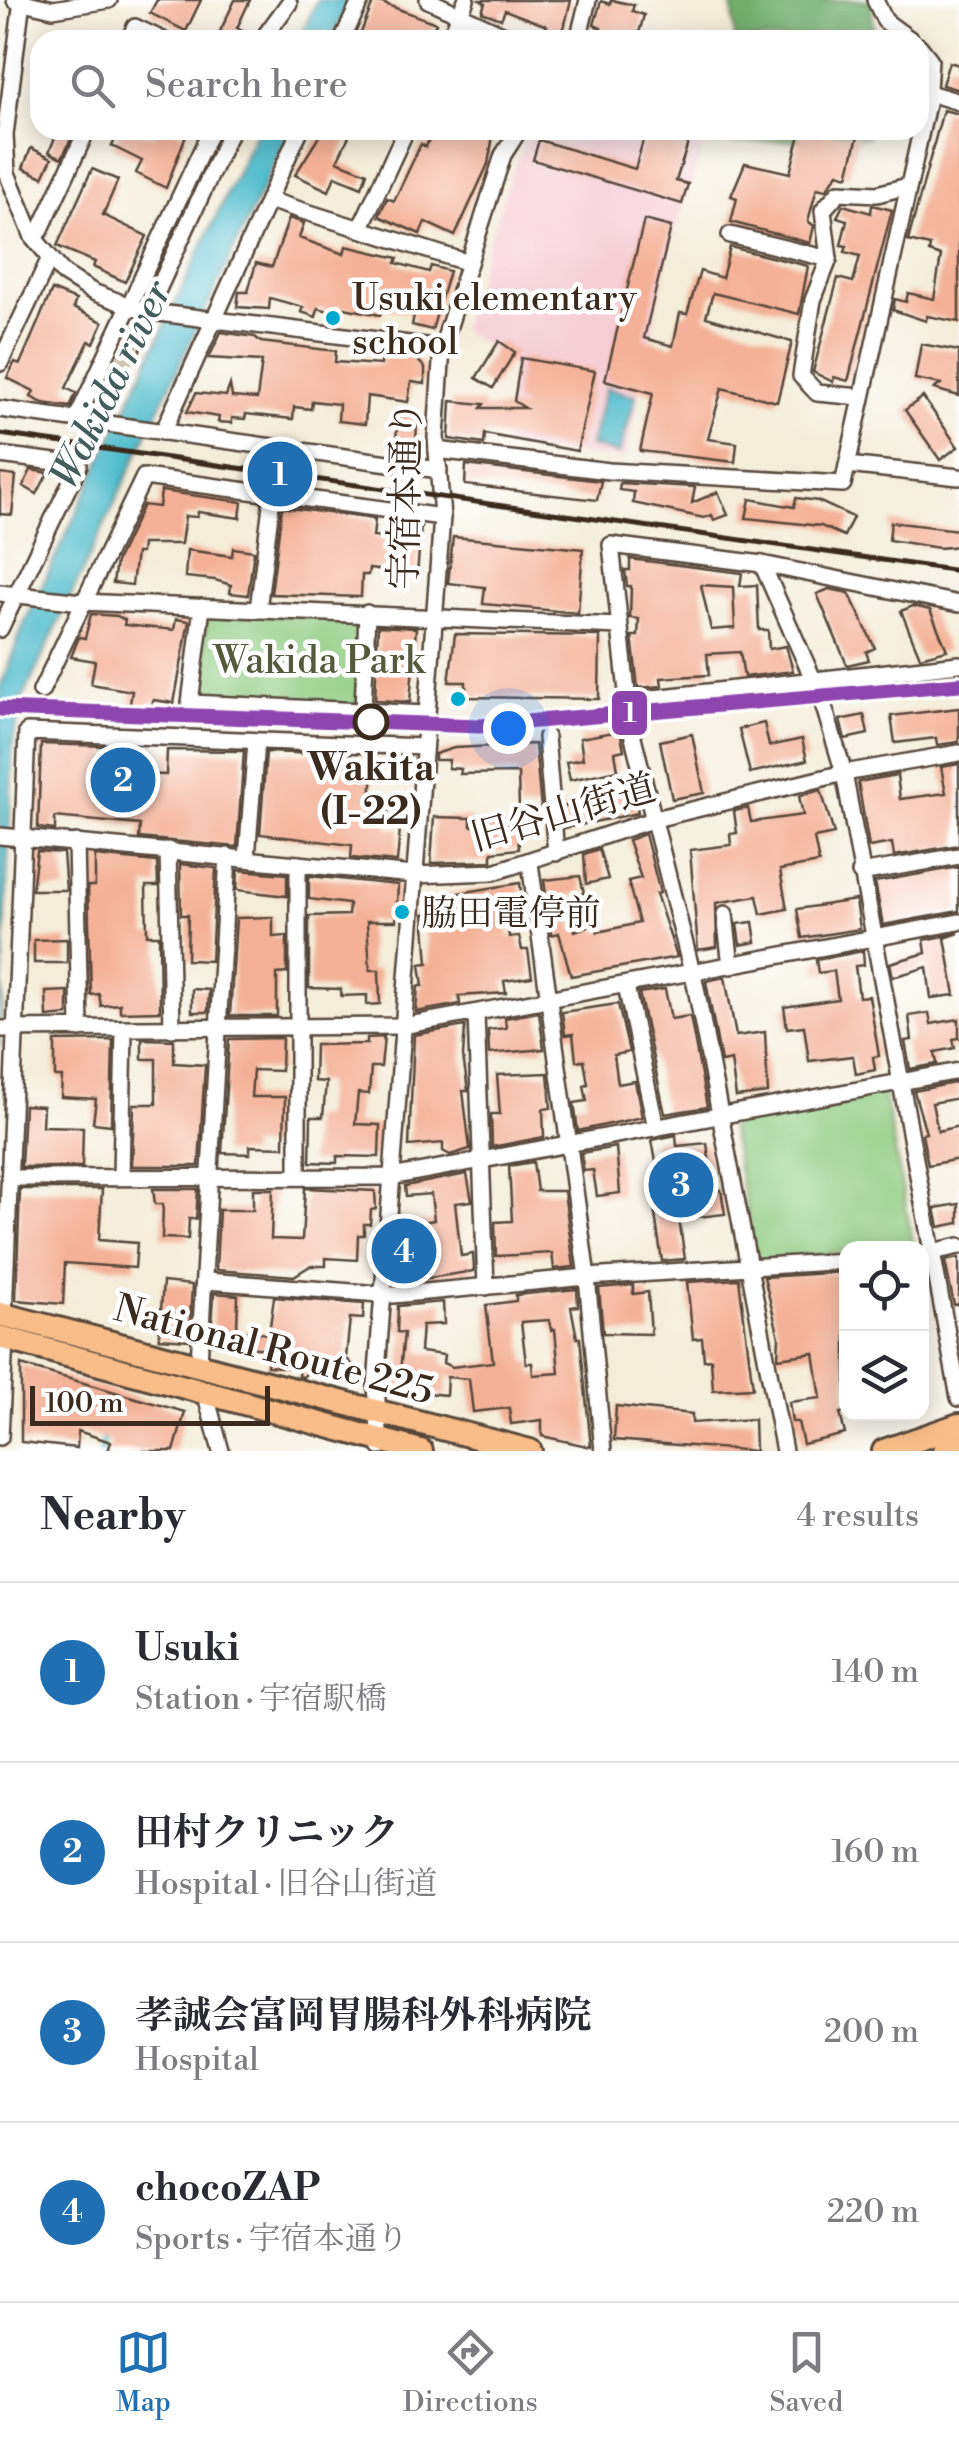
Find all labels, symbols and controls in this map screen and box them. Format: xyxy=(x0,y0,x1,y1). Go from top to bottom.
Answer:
search box xyxy=(30,30,929,140)
icon: search xyxy=(65,58,120,113)
text: Search here xyxy=(145,62,348,109)
water label: Wakida river xyxy=(40,272,184,497)
place label: Usuki elementary school xyxy=(352,277,637,366)
marker: Usuki elementary school xyxy=(323,308,343,328)
street label: 宇宿本通り xyxy=(381,400,432,590)
pin: 1 xyxy=(248,436,312,512)
park label: Wakida Park xyxy=(212,638,427,685)
unlabelled marker xyxy=(448,689,468,709)
line badge: 1 xyxy=(610,689,649,737)
text: 1 xyxy=(623,696,637,731)
your location xyxy=(483,703,534,754)
marker: Wakita (I-22) xyxy=(354,705,388,739)
pin: 2 xyxy=(90,742,156,818)
place label: Wakita (I-22) xyxy=(307,745,435,836)
street label: 旧谷山街道 xyxy=(466,765,661,862)
place label: 脇田電停前 xyxy=(421,892,601,937)
marker: 脇田電停前 xyxy=(392,902,412,922)
pin: 3 xyxy=(648,1148,714,1222)
pin: 4 xyxy=(372,1214,436,1288)
map controls xyxy=(839,1241,929,1421)
button: locate xyxy=(839,1241,929,1331)
street label: National Route 225 xyxy=(109,1285,438,1416)
button: layers xyxy=(839,1331,929,1421)
scale bar xyxy=(30,1381,270,1426)
text: 100 m xyxy=(45,1386,124,1421)
text: Nearby xyxy=(40,1490,185,1543)
text: 4 results xyxy=(797,1496,919,1536)
text: Usuki xyxy=(135,1625,239,1672)
text: 1 xyxy=(65,1652,80,1692)
text: 140 m xyxy=(832,1652,919,1692)
text: Station · 宇宿駅橋 xyxy=(135,1679,387,1719)
text: 田村クリニック xyxy=(135,1810,399,1857)
text: 2 xyxy=(62,1832,83,1872)
text: 160 m xyxy=(831,1832,919,1872)
text: Hospital · 旧谷山街道 xyxy=(135,1864,437,1904)
text: 孝誠会富岡胃腸科外科病院 xyxy=(135,1993,591,2040)
text: 3 xyxy=(63,2012,82,2052)
text: 200 m xyxy=(824,2012,919,2052)
text: Hospital xyxy=(135,2040,259,2080)
text: chocoZAP xyxy=(135,2165,320,2212)
text: 4 xyxy=(62,2192,83,2232)
text: 220 m xyxy=(827,2192,919,2232)
text: Sports · 宇宿本通り xyxy=(135,2219,408,2259)
tab: Map xyxy=(116,2325,171,2420)
tab: Directions xyxy=(403,2325,538,2420)
tab: Saved xyxy=(770,2325,843,2420)

